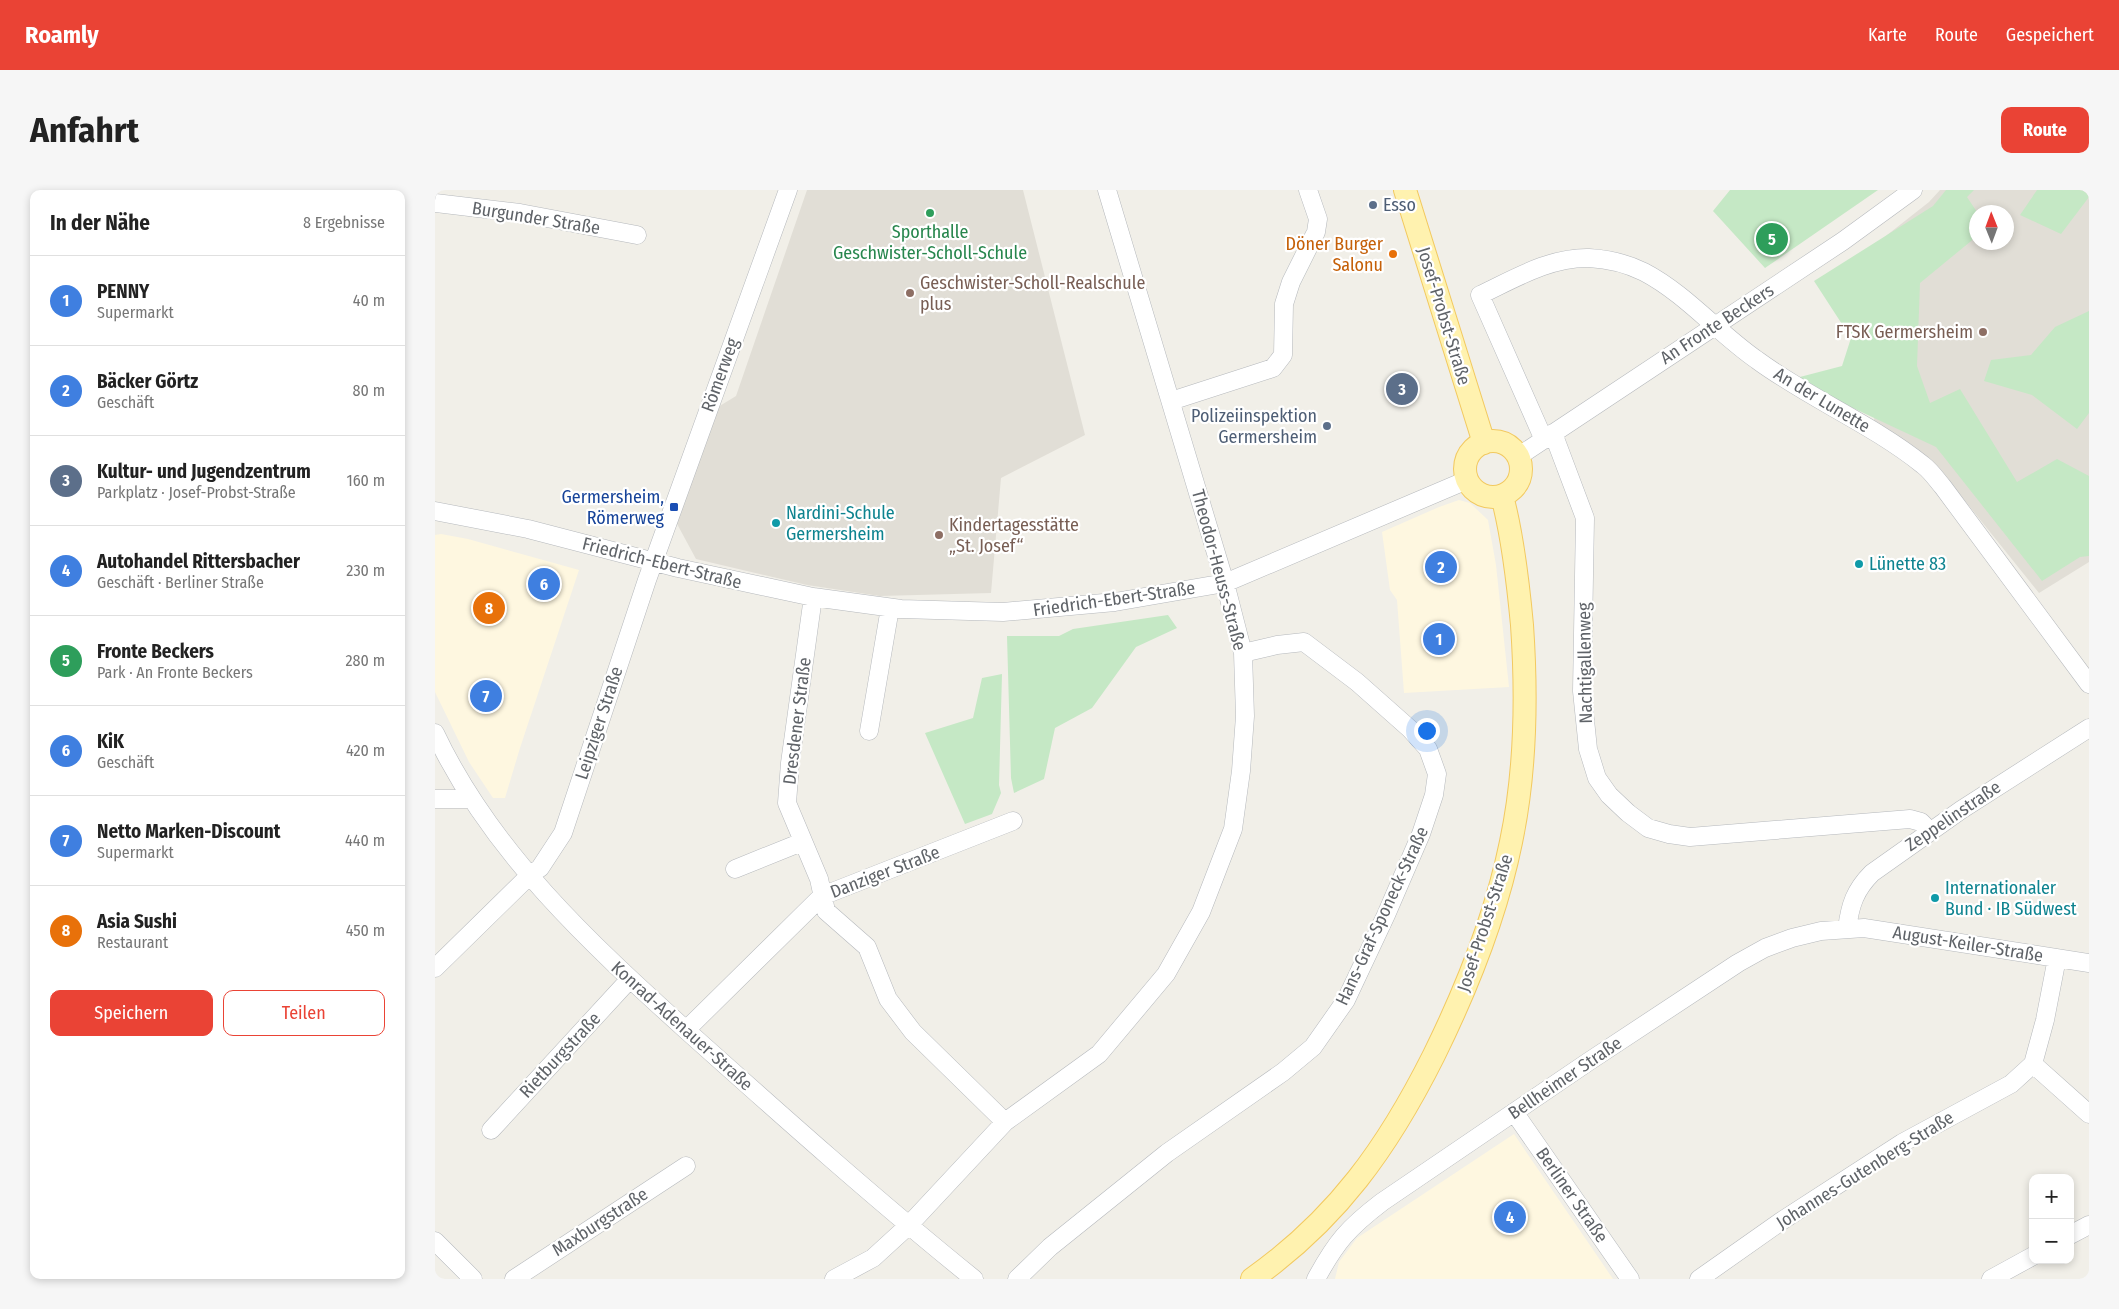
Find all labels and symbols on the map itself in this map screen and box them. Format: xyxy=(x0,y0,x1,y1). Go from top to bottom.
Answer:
place label: Esso xyxy=(1383,194,1416,216)
street label: Burgunder Straße xyxy=(470,197,602,239)
marker: Esso xyxy=(1367,199,1379,211)
north arrow xyxy=(1969,205,2014,250)
marker: Sporthalle Geschwister-Scholl-Schule xyxy=(924,207,936,219)
pin: 5 xyxy=(1756,220,1788,258)
place label: Sporthalle Geschwister-Scholl-Schule xyxy=(833,221,1027,264)
place label: Döner Burger Salonu xyxy=(1286,233,1384,276)
street label: Josef-Probst-Straße xyxy=(1413,244,1475,388)
marker: Döner Burger Salonu xyxy=(1387,248,1399,260)
place label: Geschwister-Scholl-Realschule plus xyxy=(920,272,1145,315)
street label: An Fronte Beckers xyxy=(1656,279,1778,369)
marker: Geschwister-Scholl-Realschule plus xyxy=(904,287,916,299)
place label: FTSK Germersheim xyxy=(1836,321,1973,343)
marker: FTSK Germersheim xyxy=(1977,326,1989,338)
street label: Römerweg xyxy=(696,334,744,415)
street label: An der Lunette xyxy=(1770,363,1874,437)
pin: 3 xyxy=(1386,370,1418,408)
place label: Polizeiinspektion Germersheim xyxy=(1191,405,1317,448)
marker: Polizeiinspektion Germersheim xyxy=(1321,420,1333,432)
place label: Germersheim, Römerweg xyxy=(562,486,665,529)
street label: Theodor-Heuss-Straße xyxy=(1187,487,1251,653)
marker: Germersheim, Römerweg xyxy=(668,501,680,513)
place label: Nardini-Schule Germersheim xyxy=(786,502,895,545)
place label: Kindertagesstätte „St. Josef“ xyxy=(949,514,1079,557)
marker: Nardini-Schule Germersheim xyxy=(770,517,782,529)
marker: Kindertagesstätte „St. Josef“ xyxy=(933,529,945,541)
street label: Friedrich-Ebert-Straße xyxy=(580,533,744,593)
pin: 2 xyxy=(1425,548,1457,586)
place label: Lünette 83 xyxy=(1869,553,1946,575)
marker: Lünette 83 xyxy=(1853,558,1865,570)
pin: 6 xyxy=(528,565,560,603)
street label: Friedrich-Ebert-Straße xyxy=(1032,577,1197,621)
pin: 8 xyxy=(473,589,505,627)
street label: Nachtigallenweg xyxy=(1573,602,1597,724)
pin: 1 xyxy=(1423,620,1455,658)
street label: Dresdener Straße xyxy=(778,656,816,786)
street label: Leipziger Straße xyxy=(570,664,628,782)
pin: 7 xyxy=(470,677,502,715)
your location xyxy=(1414,718,1440,744)
street label: Zeppelinstraße xyxy=(1901,776,2005,856)
street label: Hans-Graf-Sponeck-Straße xyxy=(1331,823,1433,1009)
street label: Danziger Straße xyxy=(827,841,943,903)
street label: Josef-Probst-Straße xyxy=(1452,851,1518,995)
place label: Internationaler Bund · IB Südwest xyxy=(1945,877,2077,920)
marker: Internationaler Bund · IB Südwest xyxy=(1929,892,1941,904)
street label: August-Keiler-Straße xyxy=(1891,921,2045,967)
street label: Konrad-Adenauer-Straße xyxy=(607,957,757,1095)
street label: Rietburgstraße xyxy=(515,1008,605,1102)
street label: Bellheimer Straße xyxy=(1504,1032,1626,1124)
street label: Johannes-Gutenberg-Straße xyxy=(1772,1106,1958,1234)
street label: Berliner Straße xyxy=(1531,1143,1613,1247)
street label: Maxburgstraße xyxy=(548,1183,652,1261)
pin: 4 xyxy=(1494,1198,1526,1236)

